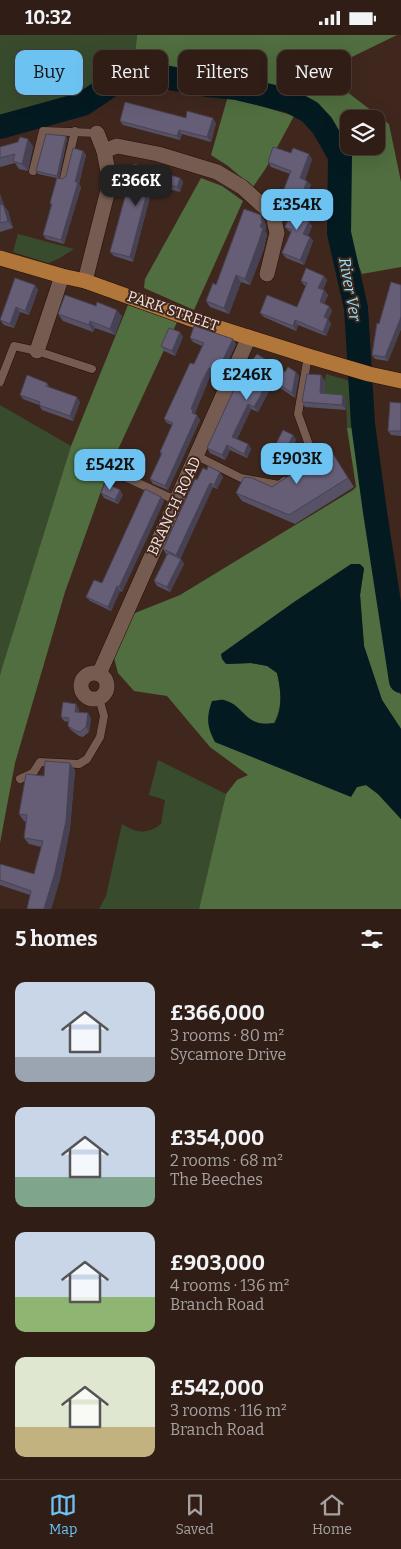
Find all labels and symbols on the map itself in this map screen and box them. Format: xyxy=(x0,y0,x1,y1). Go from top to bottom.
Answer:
pin: £366K xyxy=(101,165,171,207)
pin: £354K xyxy=(262,189,332,231)
water label: River Ver xyxy=(335,256,365,324)
street label: PARK STREET xyxy=(125,287,221,335)
pin: £246K xyxy=(212,359,282,401)
pin: £903K xyxy=(262,443,332,485)
pin: £542K xyxy=(75,449,145,491)
street label: BRANCH ROAD xyxy=(143,454,205,558)

